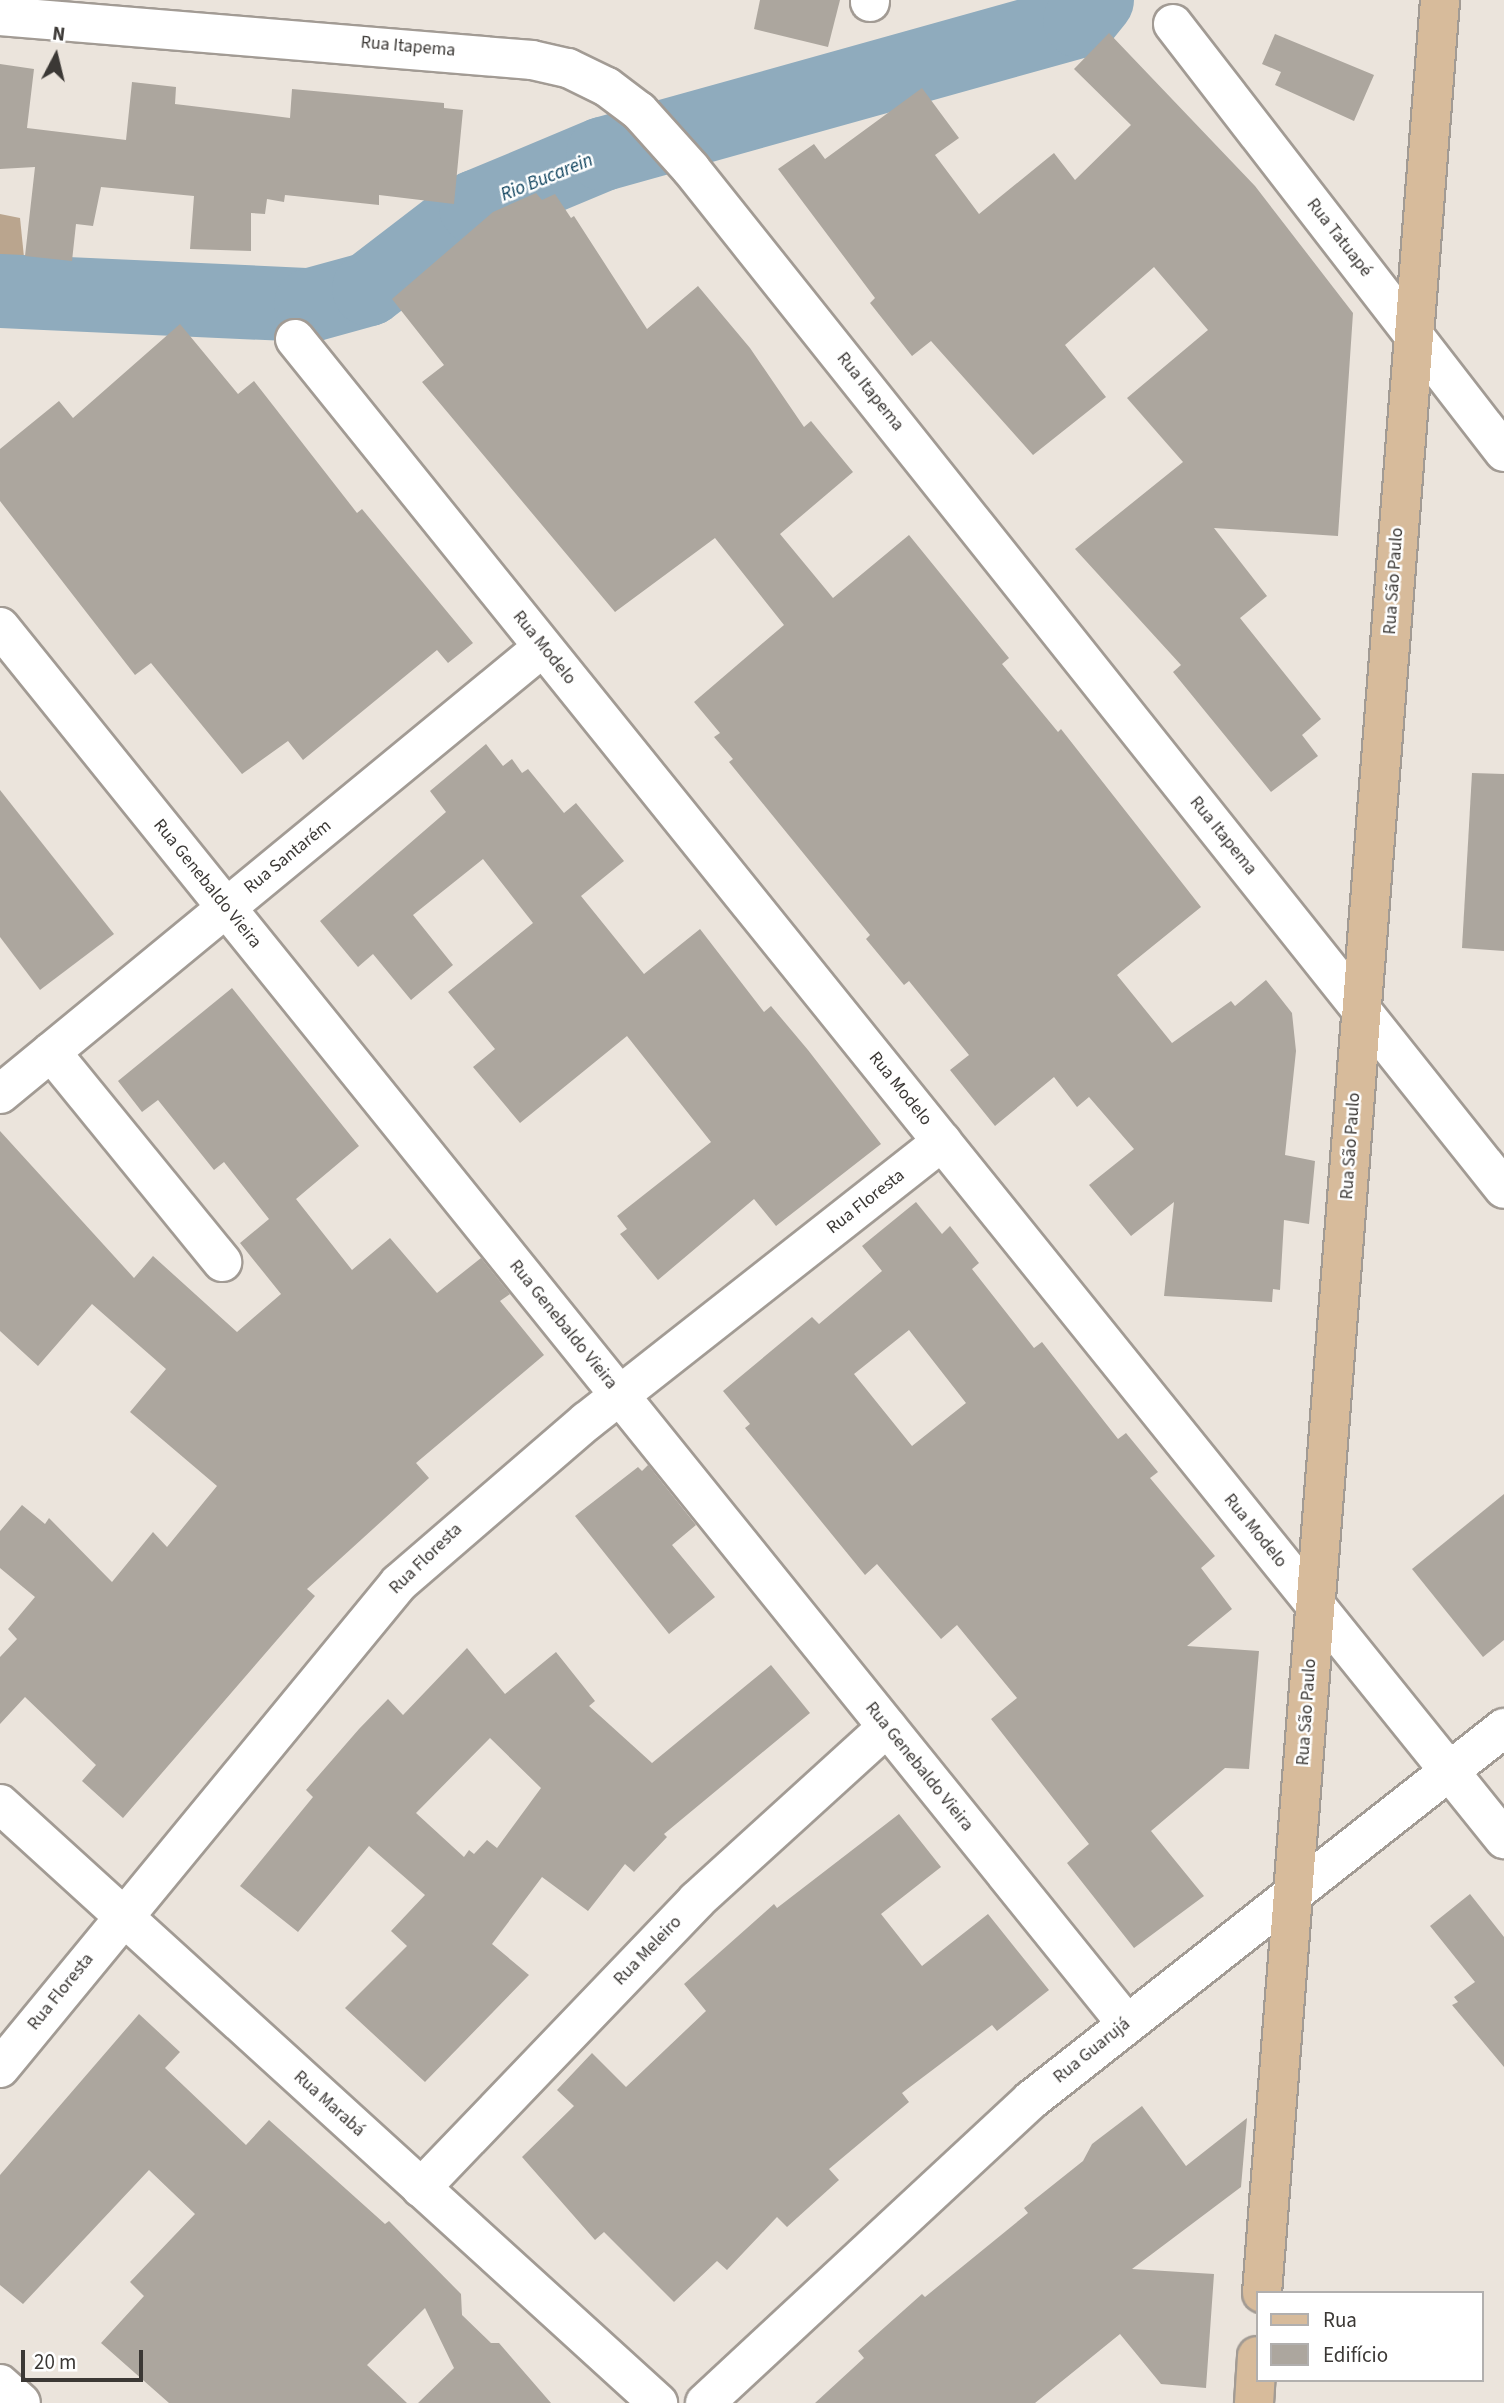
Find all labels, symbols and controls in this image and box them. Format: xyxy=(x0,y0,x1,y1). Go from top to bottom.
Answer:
text: N xyxy=(51,20,67,49)
north arrow xyxy=(21,21,91,91)
street label: Rua Itapema xyxy=(360,32,456,62)
water label: Rio Bucarein xyxy=(498,149,596,207)
street label: Rua Tatuapé xyxy=(1302,194,1376,282)
street label: Rua Itapema xyxy=(832,348,908,436)
street label: Rua São Paulo xyxy=(1379,527,1409,635)
street label: Rua Modelo xyxy=(508,607,580,689)
street label: Rua Itapema xyxy=(1185,792,1261,880)
street label: Rua Genebaldo Vieira xyxy=(148,815,266,953)
street label: Rua Santarém xyxy=(240,815,336,899)
street label: Rua Modelo xyxy=(864,1048,936,1130)
street label: Rua São Paulo xyxy=(1336,1092,1366,1200)
street label: Rua Floresta xyxy=(823,1165,909,1239)
street label: Rua Genebaldo Vieira xyxy=(504,1256,622,1394)
street label: Rua Modelo xyxy=(1219,1490,1291,1572)
street label: Rua Floresta xyxy=(385,1519,467,1599)
street label: Rua São Paulo xyxy=(1292,1658,1322,1766)
street label: Rua Genebaldo Vieira xyxy=(860,1698,978,1836)
street label: Rua Meleiro xyxy=(609,1912,687,1990)
street label: Rua Floresta xyxy=(23,1949,99,2035)
street label: Rua Guarujá xyxy=(1049,2014,1135,2088)
street label: Rua Marabá xyxy=(289,2066,369,2142)
legend xyxy=(1256,2291,1483,2382)
text: Rua xyxy=(1323,2305,1357,2335)
scale bar xyxy=(24,2336,147,2380)
text: Edifício xyxy=(1323,2340,1388,2370)
text: 20 m xyxy=(34,2347,76,2377)

